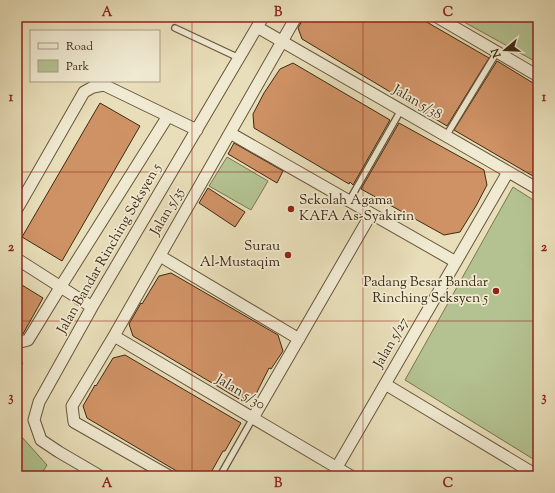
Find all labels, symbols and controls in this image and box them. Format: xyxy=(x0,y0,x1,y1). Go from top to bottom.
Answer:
text: A xyxy=(102,4,113,22)
text: B xyxy=(274,4,283,22)
text: C xyxy=(443,4,453,22)
legend xyxy=(30,30,160,82)
north arrow xyxy=(485,30,525,70)
text: Road xyxy=(66,38,93,56)
text: N xyxy=(487,46,506,61)
text: Park xyxy=(66,58,89,76)
street label: Jalan 5/38 xyxy=(388,80,446,125)
text: 1 xyxy=(9,89,14,107)
text: 1 xyxy=(542,89,547,107)
street label: Jalan Bandar Rinching Seksyen 5 xyxy=(52,160,167,339)
street label: Jalan 5/35 xyxy=(146,184,190,240)
place label: Sekolah Agama KAFA As-Syakirin xyxy=(299,191,414,227)
marker: Sekolah Agama KAFA As-Syakirin xyxy=(286,204,296,214)
place label: Surau Al-Mustaqim xyxy=(200,237,280,273)
text: 2 xyxy=(8,239,15,257)
text: 2 xyxy=(541,239,548,257)
marker: Surau Al-Mustaqim xyxy=(283,250,293,260)
place label: Padang Besar Bandar Rinching Seksyen 5 xyxy=(364,273,489,309)
marker: Padang Besar Bandar Rinching Seksyen 5 xyxy=(491,286,501,296)
street label: Jalan 5/27 xyxy=(369,314,414,373)
street label: Jalan 5/30 xyxy=(211,370,269,416)
text: 3 xyxy=(8,389,14,407)
text: 3 xyxy=(541,389,547,407)
text: A xyxy=(102,475,113,493)
text: B xyxy=(274,475,283,493)
text: C xyxy=(443,475,453,493)

